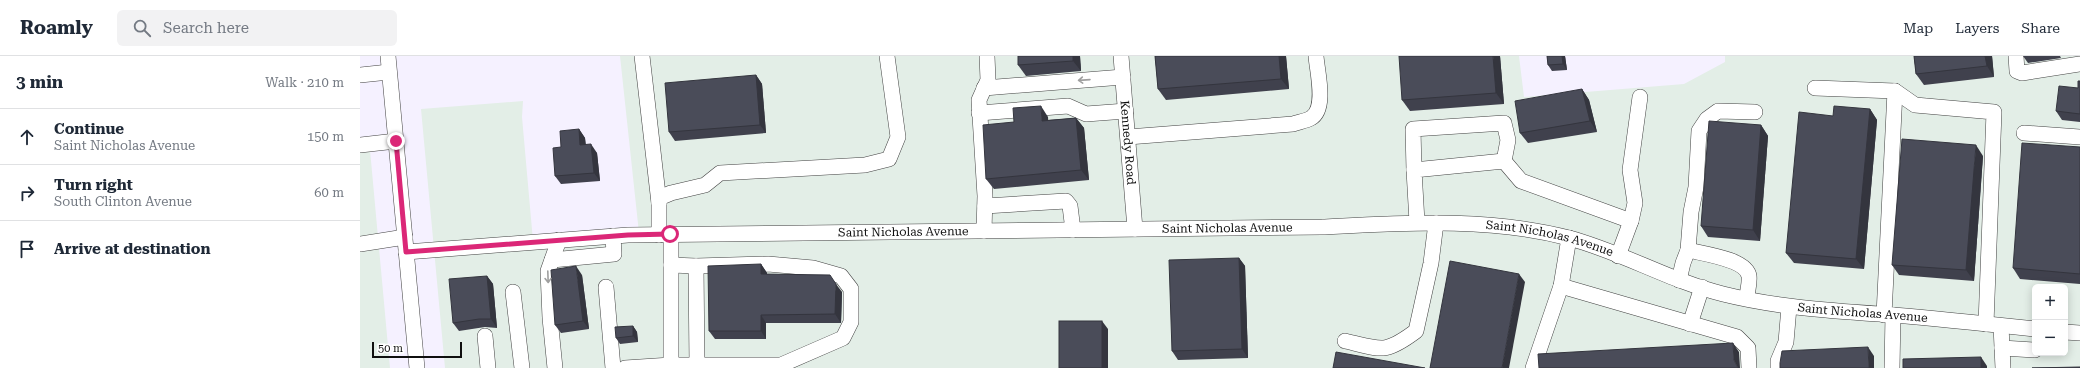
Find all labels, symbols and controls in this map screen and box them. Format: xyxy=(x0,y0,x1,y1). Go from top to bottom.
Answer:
search box xyxy=(117,10,397,46)
text: Roamly xyxy=(20,16,93,39)
icon: search xyxy=(131,17,153,39)
text: Search here xyxy=(163,19,249,37)
text: Map xyxy=(1903,20,1933,36)
text: Layers xyxy=(1955,20,1999,36)
text: Share xyxy=(2021,20,2060,36)
text: 3 min xyxy=(16,72,63,92)
text: Walk · 210 m xyxy=(265,75,344,90)
one-way arrow xyxy=(1078,76,1091,83)
street label: Kennedy Road xyxy=(1118,100,1138,186)
text: Continue xyxy=(54,120,124,138)
icon: ahead xyxy=(16,126,38,148)
text: 150 m xyxy=(307,129,344,144)
route end xyxy=(387,132,405,150)
text: Saint Nicholas Avenue xyxy=(54,138,195,153)
text: Turn right xyxy=(54,176,133,194)
icon: right xyxy=(16,182,38,204)
text: 60 m xyxy=(314,185,344,200)
text: South Clinton Avenue xyxy=(54,194,192,209)
street label: Saint Nicholas Avenue xyxy=(1485,218,1616,259)
street label: Saint Nicholas Avenue xyxy=(1162,220,1293,236)
street label: Saint Nicholas Avenue xyxy=(838,224,969,240)
route start xyxy=(661,225,679,243)
icon: arrive xyxy=(16,238,38,260)
text: Arrive at destination xyxy=(54,240,210,258)
one-way arrow xyxy=(544,270,552,283)
map controls xyxy=(2032,284,2068,356)
button: + xyxy=(2032,284,2068,320)
street label: Saint Nicholas Avenue xyxy=(1797,300,1929,325)
button: − xyxy=(2032,320,2068,356)
scale bar xyxy=(372,340,462,359)
text: 50 m xyxy=(378,342,403,355)

